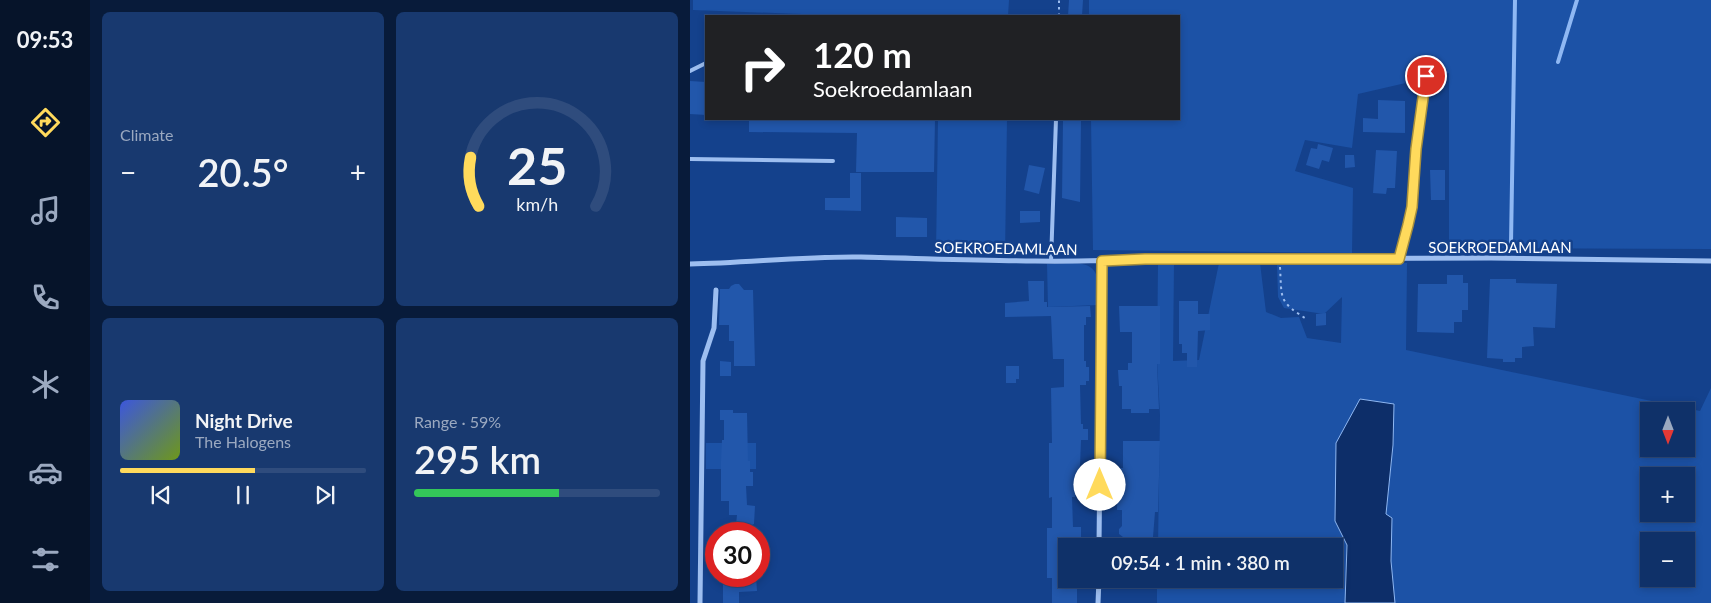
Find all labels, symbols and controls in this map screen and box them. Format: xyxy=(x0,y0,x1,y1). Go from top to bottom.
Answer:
text: 09:53 xyxy=(17,26,73,53)
text: 120 m xyxy=(813,33,912,75)
icon: right xyxy=(730,35,795,100)
pin xyxy=(1405,55,1447,97)
icon: arrive xyxy=(1412,62,1440,90)
text: Soekroedamlaan xyxy=(813,75,972,102)
icon: directions xyxy=(28,105,63,140)
text: Climate xyxy=(120,125,173,144)
text: 25 xyxy=(507,134,567,196)
text: 20.5° xyxy=(198,149,288,195)
text: − xyxy=(120,155,136,189)
text: + xyxy=(350,155,366,189)
icon: music xyxy=(28,193,63,228)
text: km/h xyxy=(516,193,558,215)
street label: SOEKROEDAMLAAN xyxy=(934,238,1078,258)
street label: SOEKROEDAMLAAN xyxy=(1428,238,1572,256)
icon: phone xyxy=(28,280,63,315)
icon: climate xyxy=(28,367,63,402)
north arrow xyxy=(1640,402,1695,458)
map controls xyxy=(1640,402,1695,587)
text: Night Drive xyxy=(195,409,293,432)
text: Range · 59% xyxy=(414,412,501,431)
text: The Halogens xyxy=(195,432,291,451)
text: 295 km xyxy=(414,436,541,482)
icon: car xyxy=(28,455,63,490)
position arrow xyxy=(1073,458,1125,510)
button: + xyxy=(1640,467,1695,522)
icon: previous xyxy=(147,481,175,509)
icon: pause xyxy=(229,481,257,509)
icon: next xyxy=(311,481,339,509)
speed limit sign: 30 xyxy=(705,522,770,587)
button: − xyxy=(1640,532,1695,587)
icon: filters xyxy=(28,542,63,577)
text: 09:54 · 1 min · 380 m xyxy=(1111,551,1290,574)

